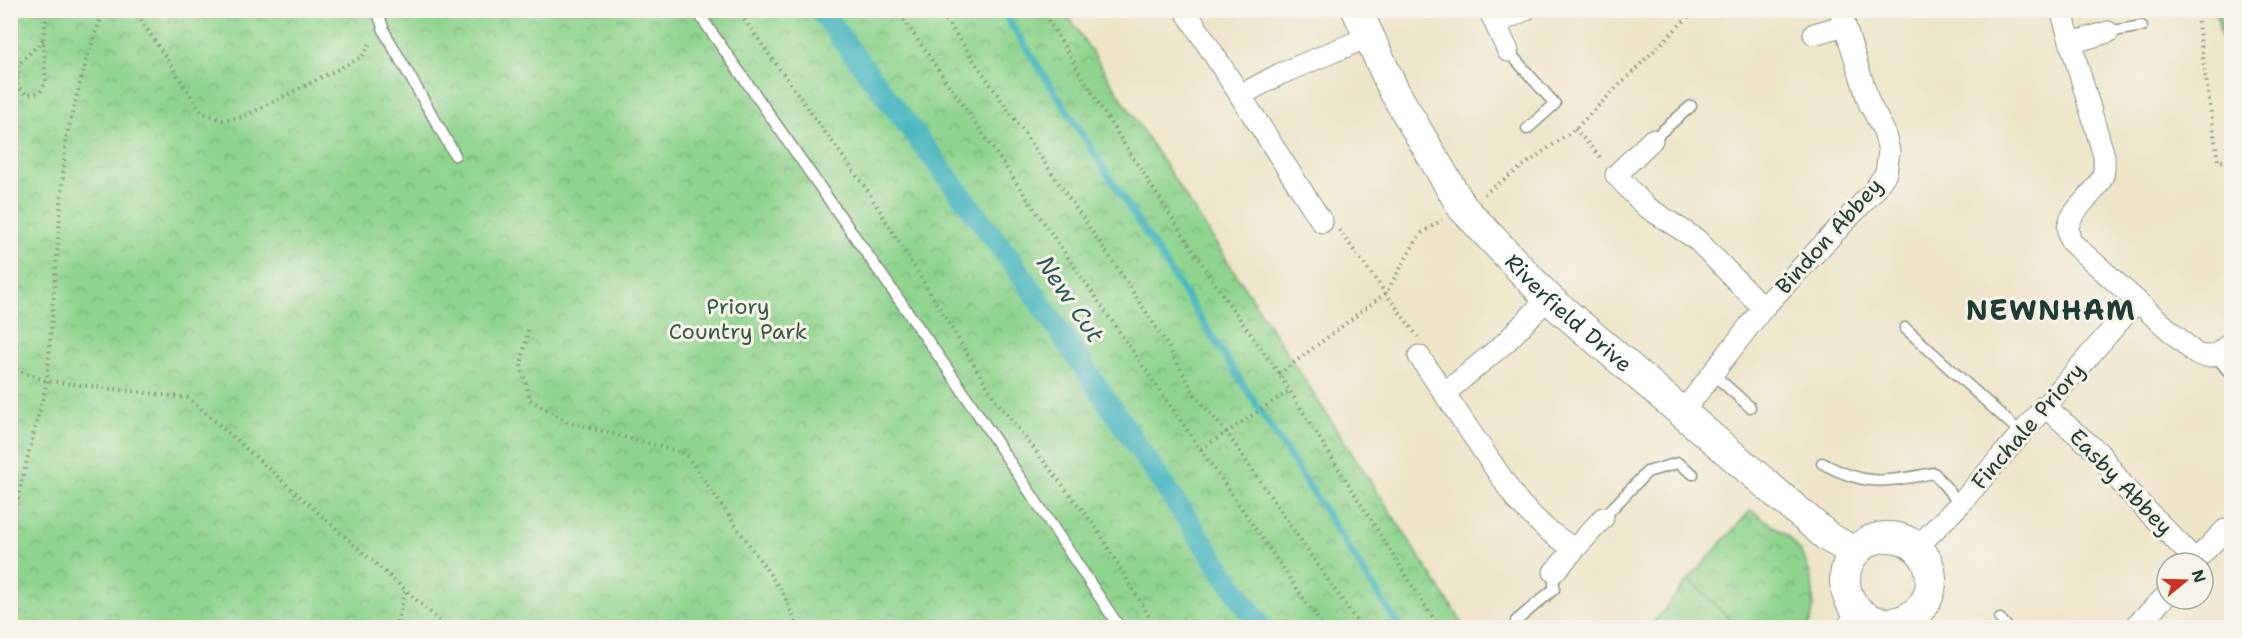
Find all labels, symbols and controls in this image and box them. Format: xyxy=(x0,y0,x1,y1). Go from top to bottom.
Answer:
street label: Bindon Abbey xyxy=(1769,172,1889,300)
street label: Riverfield Drive xyxy=(1499,247,1639,378)
water label: New Cut xyxy=(1029,249,1111,349)
district label: NEWNHAM xyxy=(1966,291,2136,329)
park label: Priory Country Park xyxy=(669,292,807,346)
street label: Finchale Priory xyxy=(1965,356,2091,496)
street label: Easby Abbey xyxy=(2063,423,2179,541)
north arrow xyxy=(2155,551,2215,611)
text: N xyxy=(2187,567,2211,586)

